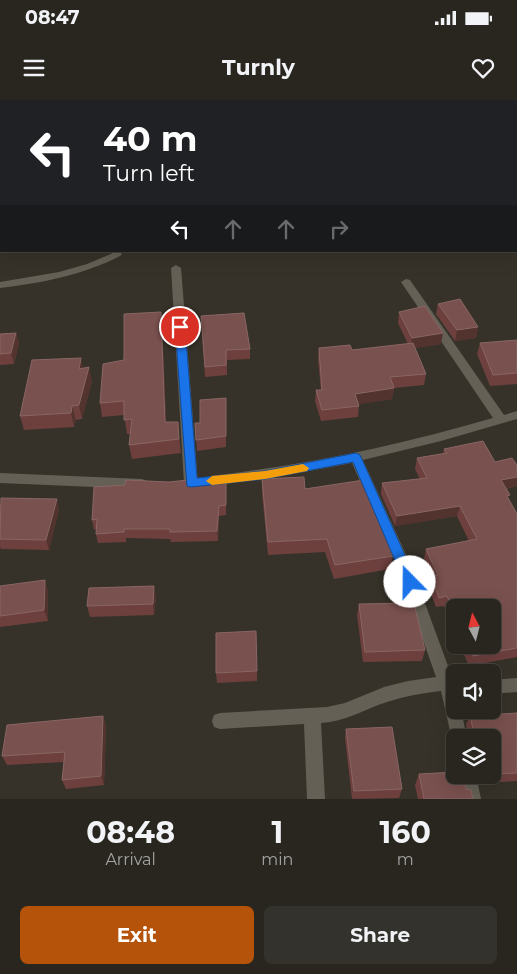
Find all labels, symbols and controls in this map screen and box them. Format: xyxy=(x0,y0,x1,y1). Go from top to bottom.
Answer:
text: 08:47 xyxy=(25,6,80,29)
icon: menu xyxy=(20,54,48,82)
text: Turnly xyxy=(222,54,295,81)
icon: heart xyxy=(469,54,497,82)
text: 40 m xyxy=(103,117,198,160)
icon: left xyxy=(20,120,85,185)
text: Turn left xyxy=(103,160,195,187)
icon: left xyxy=(166,215,194,243)
icon: ahead xyxy=(219,215,247,243)
icon: ahead xyxy=(272,215,300,243)
icon: right xyxy=(325,215,353,243)
pin xyxy=(159,306,201,348)
icon: arrive xyxy=(166,313,194,341)
position arrow xyxy=(383,555,435,607)
north arrow xyxy=(446,599,501,654)
map controls xyxy=(446,599,501,784)
button: sound xyxy=(446,664,501,719)
button: layers xyxy=(446,729,501,784)
text: 08:48 xyxy=(86,814,175,851)
text: 1 xyxy=(271,814,283,851)
text: 160 xyxy=(380,814,431,851)
text: Arrival xyxy=(105,850,156,869)
text: min xyxy=(261,850,293,869)
text: m xyxy=(397,850,414,869)
button: Exit xyxy=(20,906,254,964)
button: Share xyxy=(264,906,497,964)

